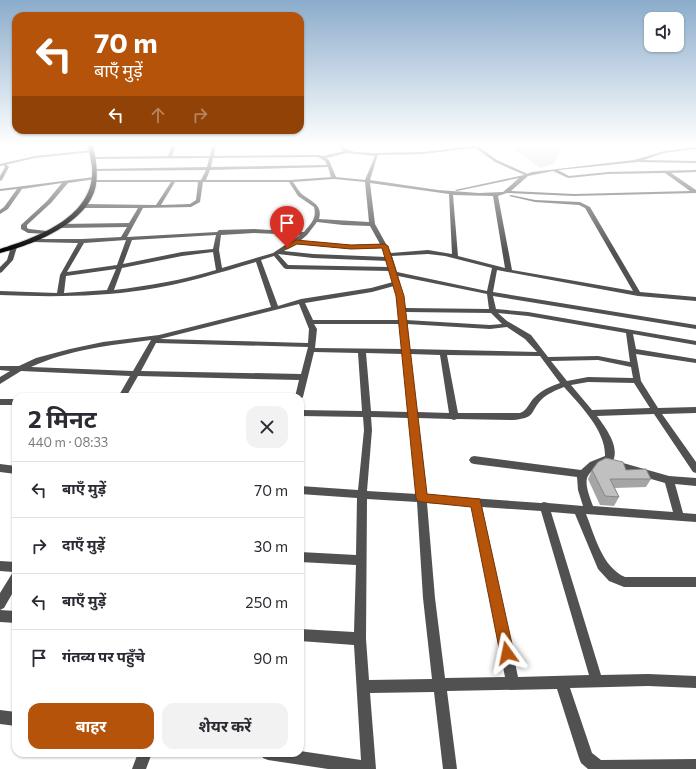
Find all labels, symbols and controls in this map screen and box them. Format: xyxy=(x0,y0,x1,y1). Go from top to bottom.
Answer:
map controls xyxy=(644,12,684,52)
button: sound xyxy=(644,12,684,52)
text: 70 m xyxy=(94,25,158,59)
icon: left xyxy=(28,28,80,80)
text: बाएँ मुड़ें xyxy=(94,59,143,81)
icon: left xyxy=(105,104,127,126)
icon: ahead xyxy=(147,104,169,126)
icon: right xyxy=(189,104,211,126)
pin xyxy=(270,206,304,247)
icon: arrive xyxy=(276,212,298,234)
text: 2 मिनट xyxy=(28,404,97,433)
button: close xyxy=(246,406,288,448)
text: 440 m · 08:33 xyxy=(28,434,108,450)
icon: left xyxy=(28,479,50,501)
text: बाएँ मुड़ें xyxy=(62,479,106,497)
text: 70 m xyxy=(254,481,288,499)
icon: right xyxy=(28,535,50,557)
text: दाएँ मुड़ें xyxy=(62,535,105,553)
text: 30 m xyxy=(254,537,288,555)
icon: left xyxy=(28,591,50,613)
text: बाएँ मुड़ें xyxy=(62,591,106,609)
text: 250 m xyxy=(245,593,288,611)
position arrow xyxy=(486,632,528,674)
icon: arrive xyxy=(28,647,50,669)
text: गंतव्य पर पहुँचे xyxy=(62,647,145,665)
text: 90 m xyxy=(253,649,288,667)
button: बाहर xyxy=(28,703,154,749)
button: शेयर करें xyxy=(162,703,288,749)

